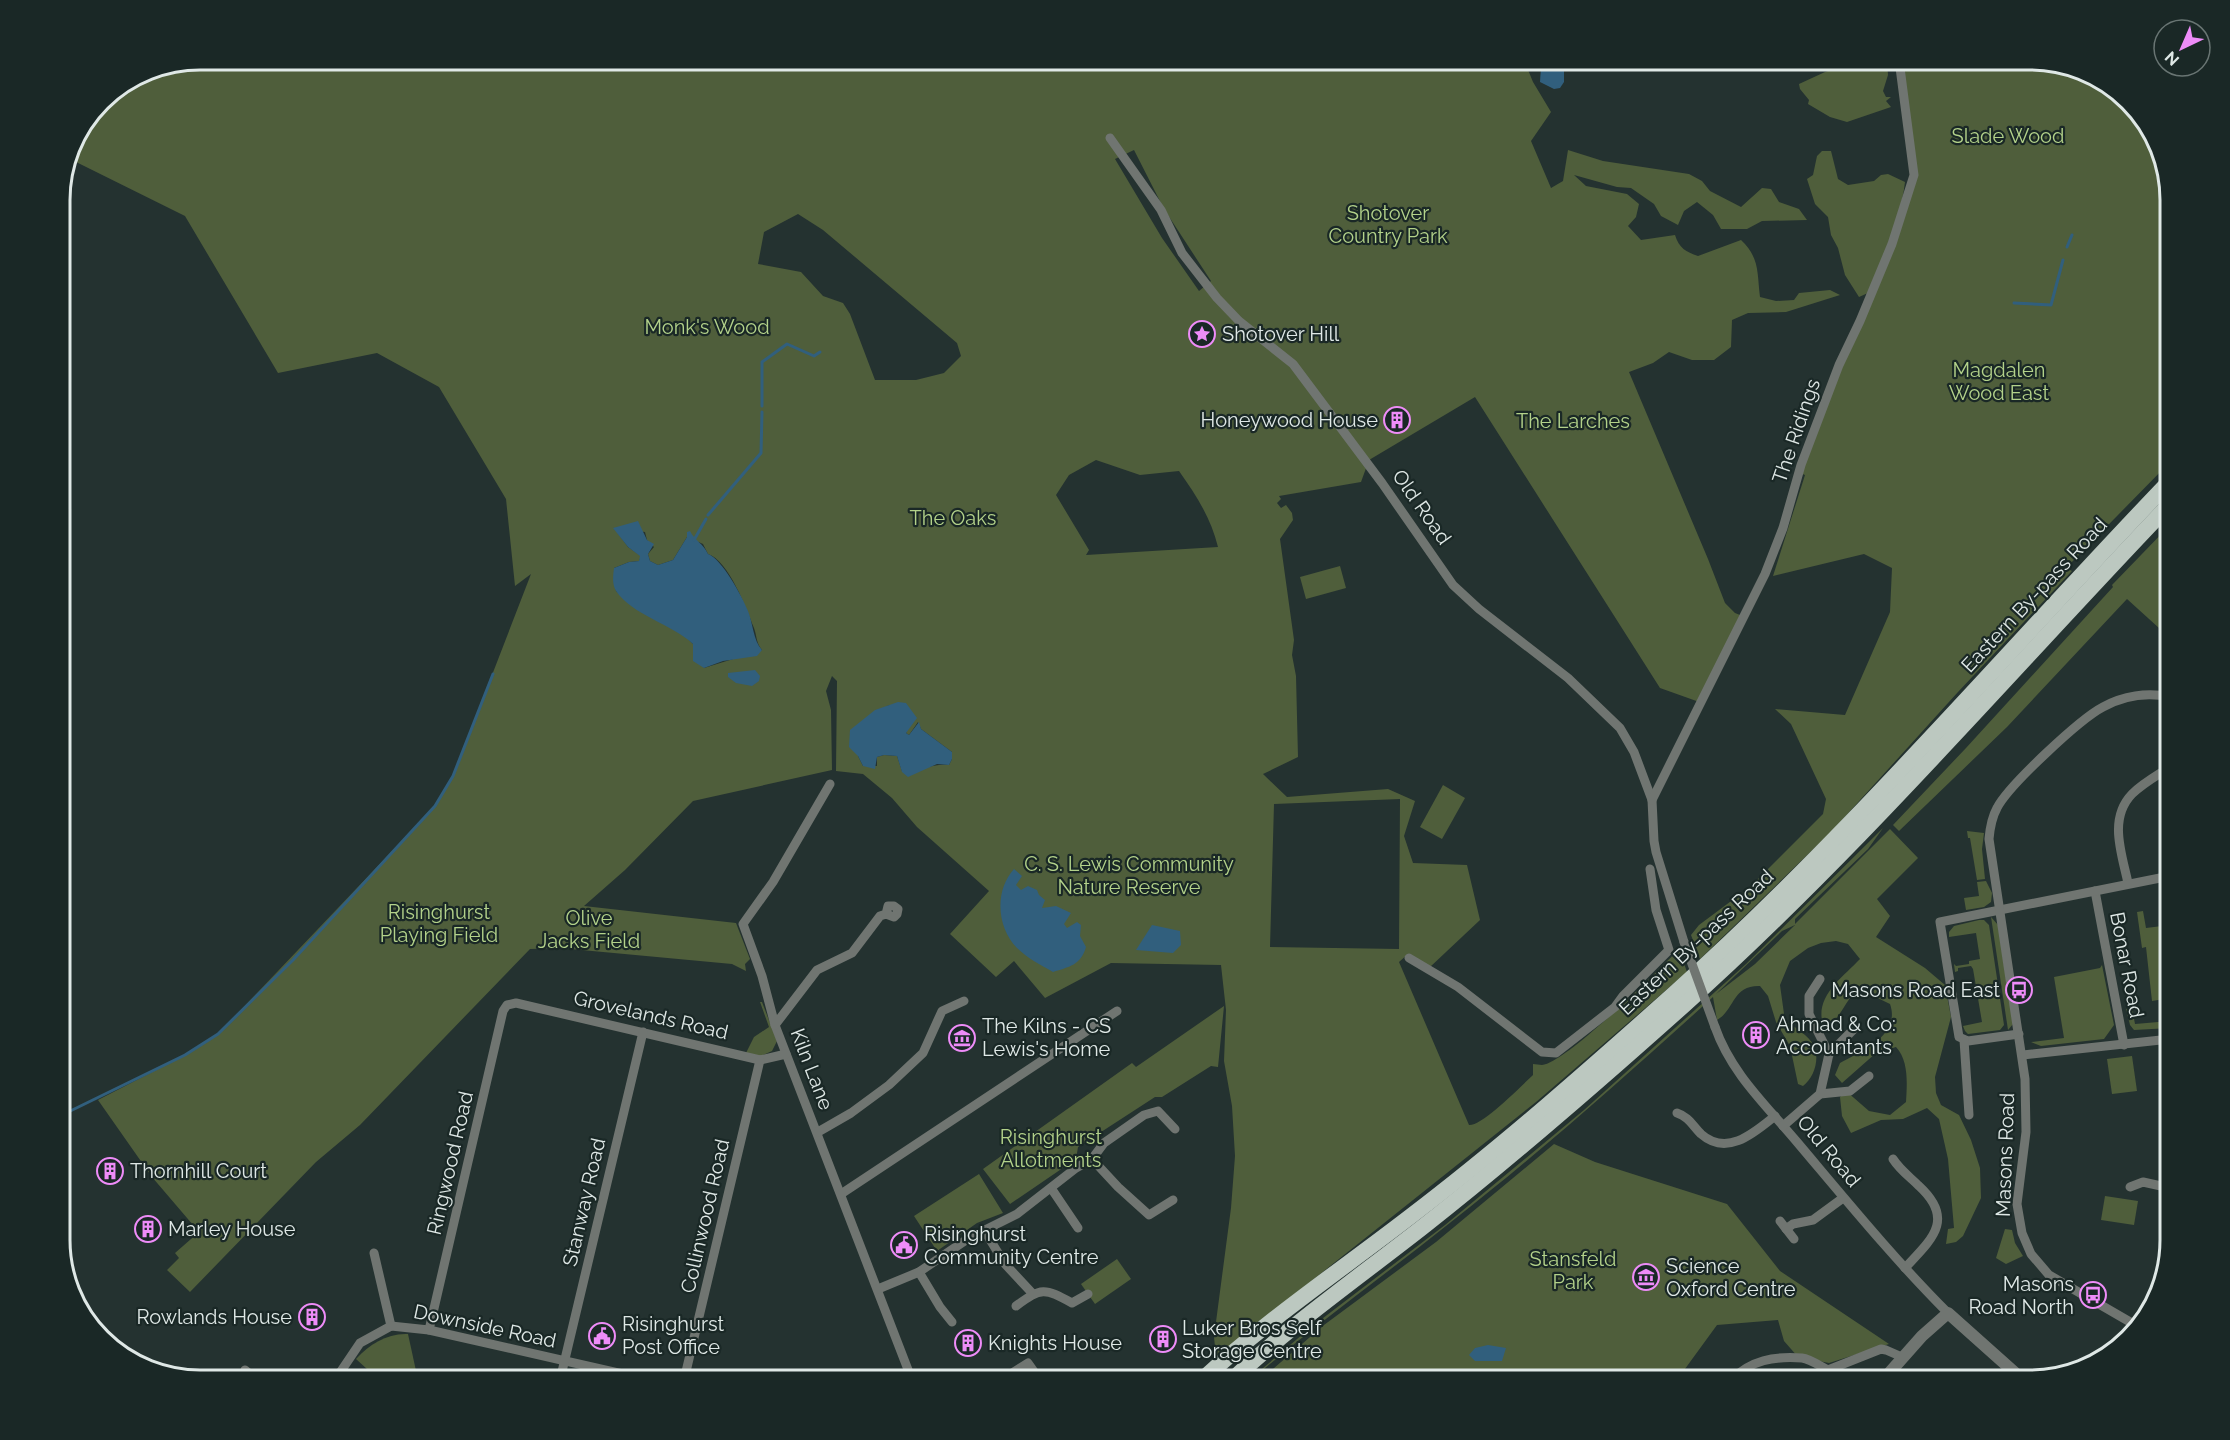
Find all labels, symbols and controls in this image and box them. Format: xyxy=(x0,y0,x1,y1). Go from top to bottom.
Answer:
north arrow xyxy=(2152,18,2212,78)
text: N xyxy=(2161,47,2183,70)
park label: Slade Wood xyxy=(1952,124,2064,148)
park label: Shotover Country Park xyxy=(1328,201,1448,248)
park label: Monk's Wood xyxy=(644,315,770,339)
place icon: Shotover Hill xyxy=(1187,319,1217,349)
place label: Shotover Hill xyxy=(1222,322,1340,346)
park label: Magdalen Wood East xyxy=(1949,358,2049,405)
street label: The Ridings xyxy=(1767,376,1825,486)
building icon: Honeywood House xyxy=(1382,405,1412,435)
place label: Honeywood House xyxy=(1201,408,1378,432)
park label: The Larches xyxy=(1516,409,1630,433)
street label: Old Road xyxy=(1388,465,1456,549)
park label: The Oaks xyxy=(910,506,996,530)
street label: Eastern By-pass Road xyxy=(1956,513,2112,677)
park label: C. S. Lewis Community Nature Reserve xyxy=(1024,852,1234,899)
street label: Eastern By-pass Road xyxy=(1614,864,1778,1020)
park label: Risinghurst Playing Field xyxy=(380,900,498,947)
park label: Olive Jacks Field xyxy=(538,906,640,953)
street label: Bonar Road xyxy=(2105,910,2149,1020)
bus stop icon: Masons Road East xyxy=(2004,975,2034,1005)
place label: Masons Road East xyxy=(1831,978,2000,1002)
street label: Grovelands Road xyxy=(571,986,731,1044)
place label: Ahmad & Co: Accountants xyxy=(1776,1012,1896,1059)
place label: The Kilns - CS Lewis's Home xyxy=(982,1014,1111,1061)
building icon: Ahmad & Co: Accountants xyxy=(1741,1020,1771,1050)
museum icon: The Kilns - CS Lewis's Home xyxy=(947,1023,977,1053)
street label: Kiln Lane xyxy=(785,1025,839,1113)
street label: Ringwood Road xyxy=(422,1089,478,1237)
street label: Masons Road xyxy=(1991,1092,2019,1218)
street label: Old Road xyxy=(1792,1110,1866,1192)
park label: Risinghurst Allotments xyxy=(1000,1125,1102,1172)
street label: Stanway Road xyxy=(558,1135,610,1269)
street label: Collinwood Road xyxy=(676,1137,734,1295)
building icon: Thornhill Court xyxy=(95,1156,125,1186)
place label: Thornhill Court xyxy=(130,1159,267,1183)
building icon: Marley House xyxy=(133,1214,163,1244)
place label: Marley House xyxy=(168,1217,296,1241)
place label: Risinghurst Community Centre xyxy=(924,1222,1099,1269)
public building icon: Risinghurst Community Centre xyxy=(889,1230,919,1260)
park label: Stansfeld Park xyxy=(1530,1247,1616,1294)
place label: Science Oxford Centre xyxy=(1666,1254,1796,1301)
museum icon: Science Oxford Centre xyxy=(1631,1262,1661,1292)
place label: Masons Road North xyxy=(1968,1272,2074,1319)
bus stop icon: Masons Road North xyxy=(2078,1280,2108,1310)
street label: Downside Road xyxy=(412,1299,558,1353)
building icon: Rowlands House xyxy=(297,1302,327,1332)
place label: Rowlands House xyxy=(137,1305,292,1329)
place label: Risinghurst Post Office xyxy=(622,1312,725,1359)
place label: Luker Bros Self Storage Centre xyxy=(1182,1316,1323,1363)
public building icon: Risinghurst Post Office xyxy=(587,1321,617,1351)
building icon: Luker Bros Self Storage Centre xyxy=(1148,1324,1178,1354)
building icon: Knights House xyxy=(953,1328,983,1358)
place label: Knights House xyxy=(988,1331,1122,1355)

